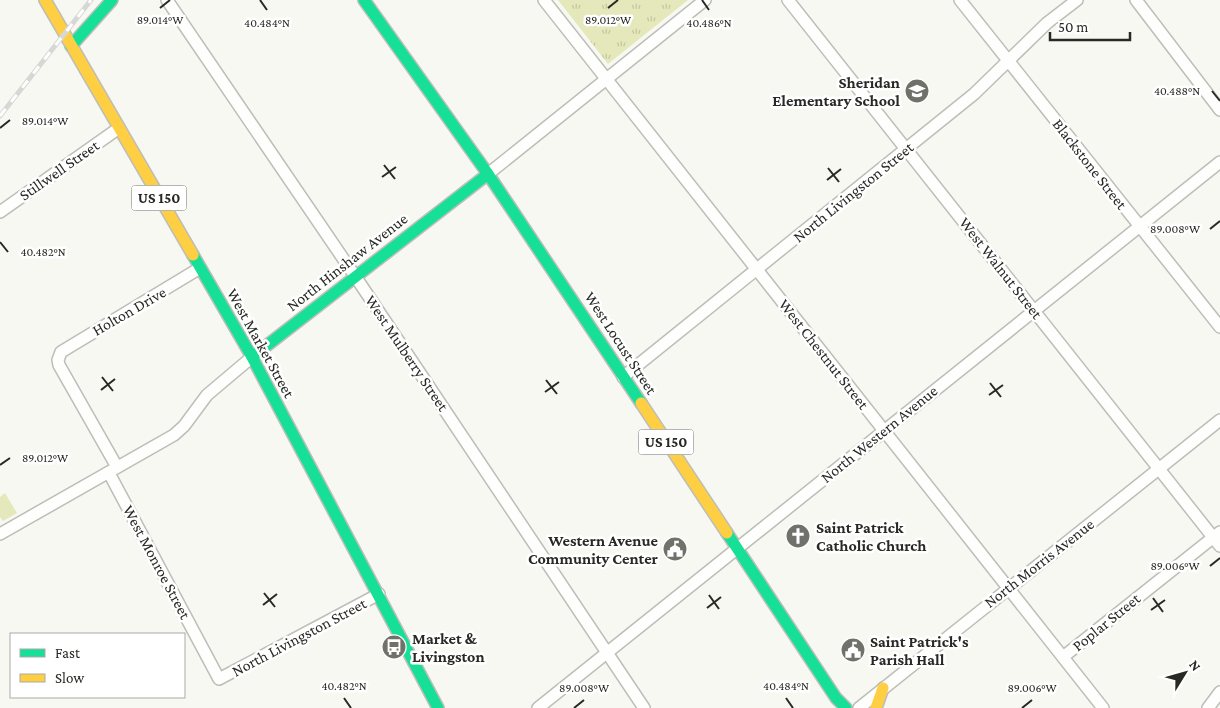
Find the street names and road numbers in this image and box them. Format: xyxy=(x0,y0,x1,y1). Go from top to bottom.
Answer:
street label: Blackstone Street xyxy=(1049,115,1131,213)
street label: Stillwell Street xyxy=(16,136,103,204)
street label: North Livingston Street xyxy=(790,138,918,246)
road number: US 150 xyxy=(132,186,186,210)
street label: North Hinshaw Avenue xyxy=(283,210,411,314)
street label: West Walnut Street xyxy=(956,214,1046,323)
street label: Holton Drive xyxy=(89,283,169,339)
street label: West Market Street xyxy=(224,285,298,401)
street label: West Locust Street xyxy=(582,289,661,398)
street label: West Mulberry Street xyxy=(361,292,452,415)
street label: West Chestnut Street xyxy=(776,296,873,413)
street label: North Western Avenue xyxy=(817,382,941,486)
road number: US 150 xyxy=(638,430,694,454)
street label: West Monroe Street xyxy=(120,502,194,622)
street label: North Morris Avenue xyxy=(981,515,1097,611)
street label: Poplar Street xyxy=(1069,589,1144,655)
street label: North Livingston Street xyxy=(229,594,370,680)

